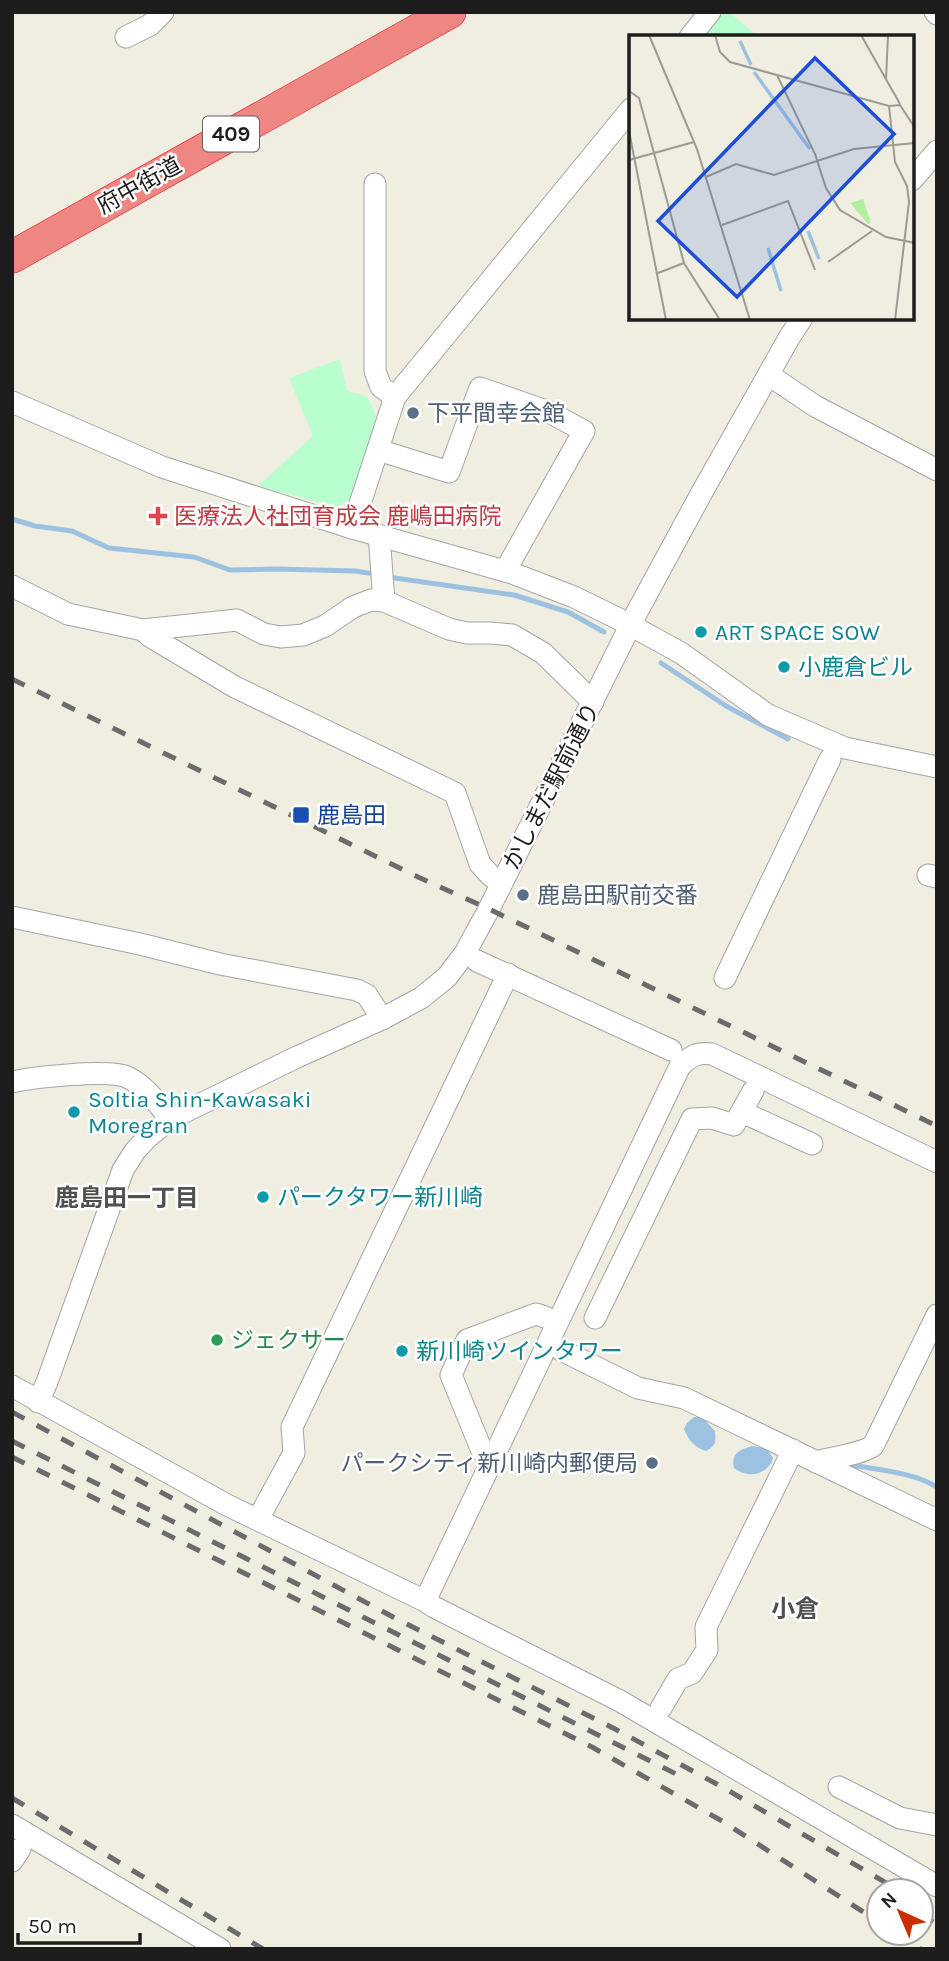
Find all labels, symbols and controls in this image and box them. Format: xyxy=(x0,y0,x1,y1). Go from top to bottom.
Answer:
inset map xyxy=(629,35,914,320)
road number: 409 xyxy=(203,116,259,152)
street label: 府中街道 xyxy=(92,151,186,220)
place label: 下平間幸会館 xyxy=(427,400,565,427)
marker: 下平間幸会館 xyxy=(405,405,421,421)
place label: 医療法人社団育成会 鹿嶋田病院 xyxy=(174,503,501,530)
marker: 医療法人社団育成会 鹿嶋田病院 xyxy=(148,506,168,526)
place label: ART SPACE SOW xyxy=(715,619,880,646)
marker: ART SPACE SOW xyxy=(693,624,709,640)
place label: 小鹿倉ビル xyxy=(798,654,913,681)
marker: 小鹿倉ビル xyxy=(776,659,792,675)
street label: かしまだ駅前通り xyxy=(498,698,605,874)
place label: 鹿島田 xyxy=(317,802,386,829)
marker: 鹿島田 xyxy=(291,805,311,825)
place label: 鹿島田駅前交番 xyxy=(537,882,698,909)
marker: 鹿島田駅前交番 xyxy=(515,887,531,903)
place label: Soltia Shin-Kawasaki Moregran xyxy=(88,1086,312,1139)
marker: Soltia Shin-Kawasaki Moregran xyxy=(66,1104,82,1120)
district label: 鹿島田一丁目 xyxy=(55,1184,199,1212)
place label: パークタワー新川崎 xyxy=(277,1184,483,1211)
marker: パークタワー新川崎 xyxy=(255,1189,271,1205)
place label: ジェクサー xyxy=(231,1327,346,1354)
marker: ジェクサー xyxy=(209,1332,225,1348)
place label: 新川崎ツインタワー xyxy=(416,1338,623,1365)
marker: 新川崎ツインタワー xyxy=(394,1343,410,1359)
place label: パークシティ新川崎内郵便局 xyxy=(340,1450,638,1477)
marker: パークシティ新川崎内郵便局 xyxy=(644,1455,660,1471)
district label: 小倉 xyxy=(771,1595,819,1623)
north arrow xyxy=(865,1877,935,1947)
text: N xyxy=(876,1888,901,1913)
scale bar xyxy=(18,1902,140,1946)
text: 50 m xyxy=(28,1914,77,1938)

